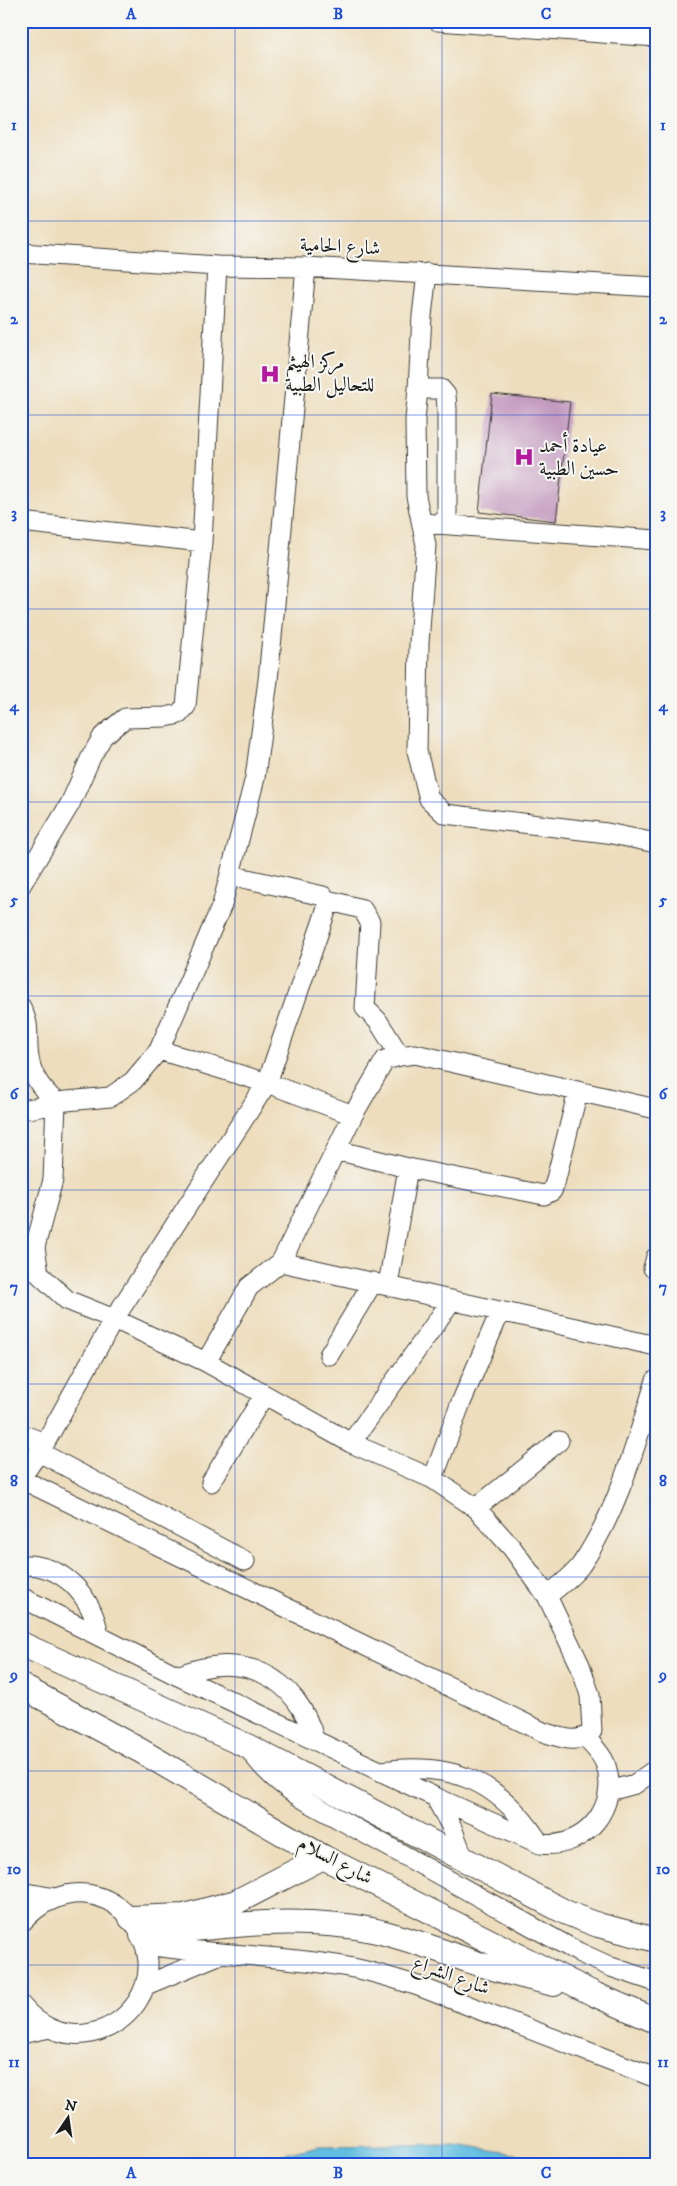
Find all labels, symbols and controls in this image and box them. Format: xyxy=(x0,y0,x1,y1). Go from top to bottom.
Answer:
text: A xyxy=(125,4,137,24)
text: B xyxy=(333,4,343,24)
text: C xyxy=(541,4,551,24)
text: 1 xyxy=(11,115,17,135)
text: 1 xyxy=(660,115,666,135)
street label: شارع الحامية xyxy=(299,232,381,266)
text: 2 xyxy=(10,309,19,329)
text: 2 xyxy=(659,309,668,329)
place label: مركز الهيثم للتحاليل الطبية xyxy=(285,350,374,399)
hospital icon: مركز الهيثم للتحاليل الطبية xyxy=(259,363,281,385)
place label: عيادة أحمد حسين الطبية xyxy=(539,431,619,482)
hospital icon: عيادة أحمد حسين الطبية xyxy=(513,446,535,468)
text: 3 xyxy=(11,503,17,523)
text: 3 xyxy=(660,503,666,523)
text: 4 xyxy=(8,696,19,716)
text: 4 xyxy=(657,696,668,716)
text: 5 xyxy=(9,890,18,910)
text: 5 xyxy=(658,890,667,910)
text: 6 xyxy=(10,1084,20,1104)
text: 6 xyxy=(659,1084,669,1104)
text: 7 xyxy=(10,1277,18,1297)
text: 7 xyxy=(659,1277,667,1297)
text: 8 xyxy=(10,1471,18,1491)
text: 8 xyxy=(659,1471,667,1491)
text: 9 xyxy=(9,1665,18,1685)
text: 9 xyxy=(658,1665,667,1685)
street label: شارع السلام xyxy=(291,1831,377,1895)
text: 10 xyxy=(7,1859,22,1879)
text: 10 xyxy=(656,1859,671,1879)
street label: شارع الشراع xyxy=(407,1950,493,2005)
text: 11 xyxy=(8,2052,20,2072)
text: 11 xyxy=(657,2052,669,2072)
north arrow xyxy=(42,2094,92,2144)
text: N xyxy=(63,2096,79,2116)
text: A xyxy=(125,2163,137,2183)
text: B xyxy=(333,2163,343,2183)
text: C xyxy=(541,2163,551,2183)

